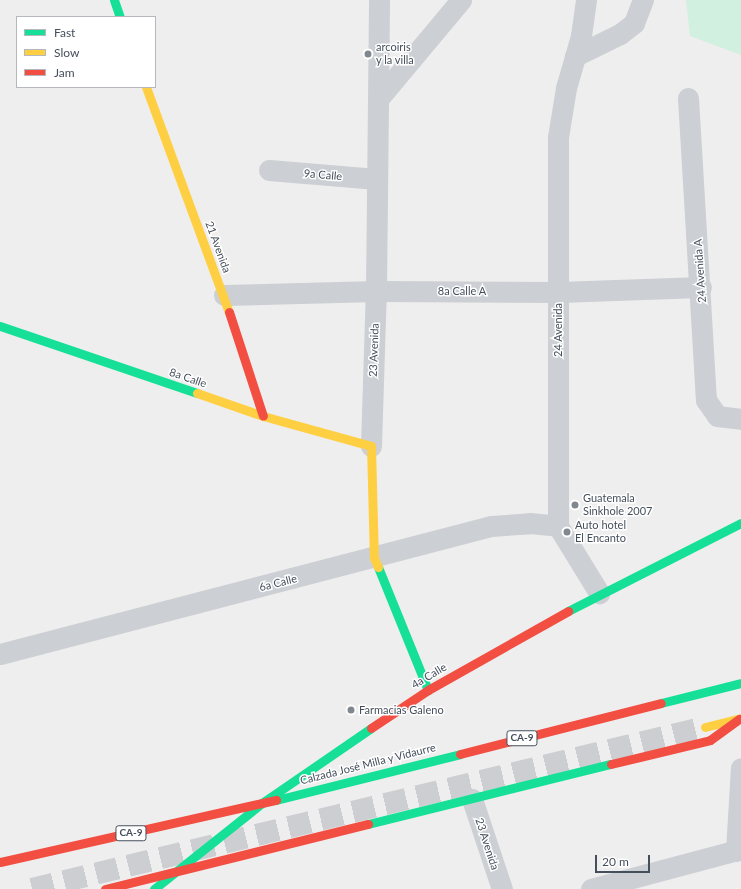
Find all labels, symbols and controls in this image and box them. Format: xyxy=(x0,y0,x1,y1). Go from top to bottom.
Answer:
legend xyxy=(16,16,156,88)
text: Fast xyxy=(54,25,75,40)
place label: arcoiris y la villa xyxy=(376,41,414,67)
text: Slow xyxy=(54,45,79,60)
marker: arcoiris y la villa xyxy=(363,49,373,59)
text: Jam xyxy=(54,65,75,80)
street label: 9a Calle xyxy=(303,167,343,183)
street label: 21 Avenida xyxy=(203,219,233,275)
street label: 24 Avenida A xyxy=(691,238,709,304)
street label: 8a Calle A xyxy=(438,284,486,298)
street label: 24 Avenida xyxy=(551,303,565,357)
street label: 23 Avenida xyxy=(366,323,382,377)
street label: 8a Calle xyxy=(168,365,208,391)
place label: Guatemala Sinkhole 2007 xyxy=(583,492,652,518)
marker: Guatemala Sinkhole 2007 xyxy=(570,500,580,510)
place label: Auto hotel El Encanto xyxy=(575,519,626,545)
marker: Auto hotel El Encanto xyxy=(562,527,572,537)
street label: 6a Calle xyxy=(258,572,298,594)
street label: 4a Calle xyxy=(409,660,449,692)
place label: Farmacias Galeno xyxy=(359,703,444,717)
marker: Farmacias Galeno xyxy=(346,705,356,715)
road number: CA-9 xyxy=(506,730,538,746)
street label: Calzada José Milla y Vidaurre xyxy=(298,741,438,787)
street label: 23 Avenida xyxy=(472,816,502,872)
road number: CA-9 xyxy=(115,825,147,841)
scale bar xyxy=(597,847,652,873)
text: 20 m xyxy=(602,854,629,869)

